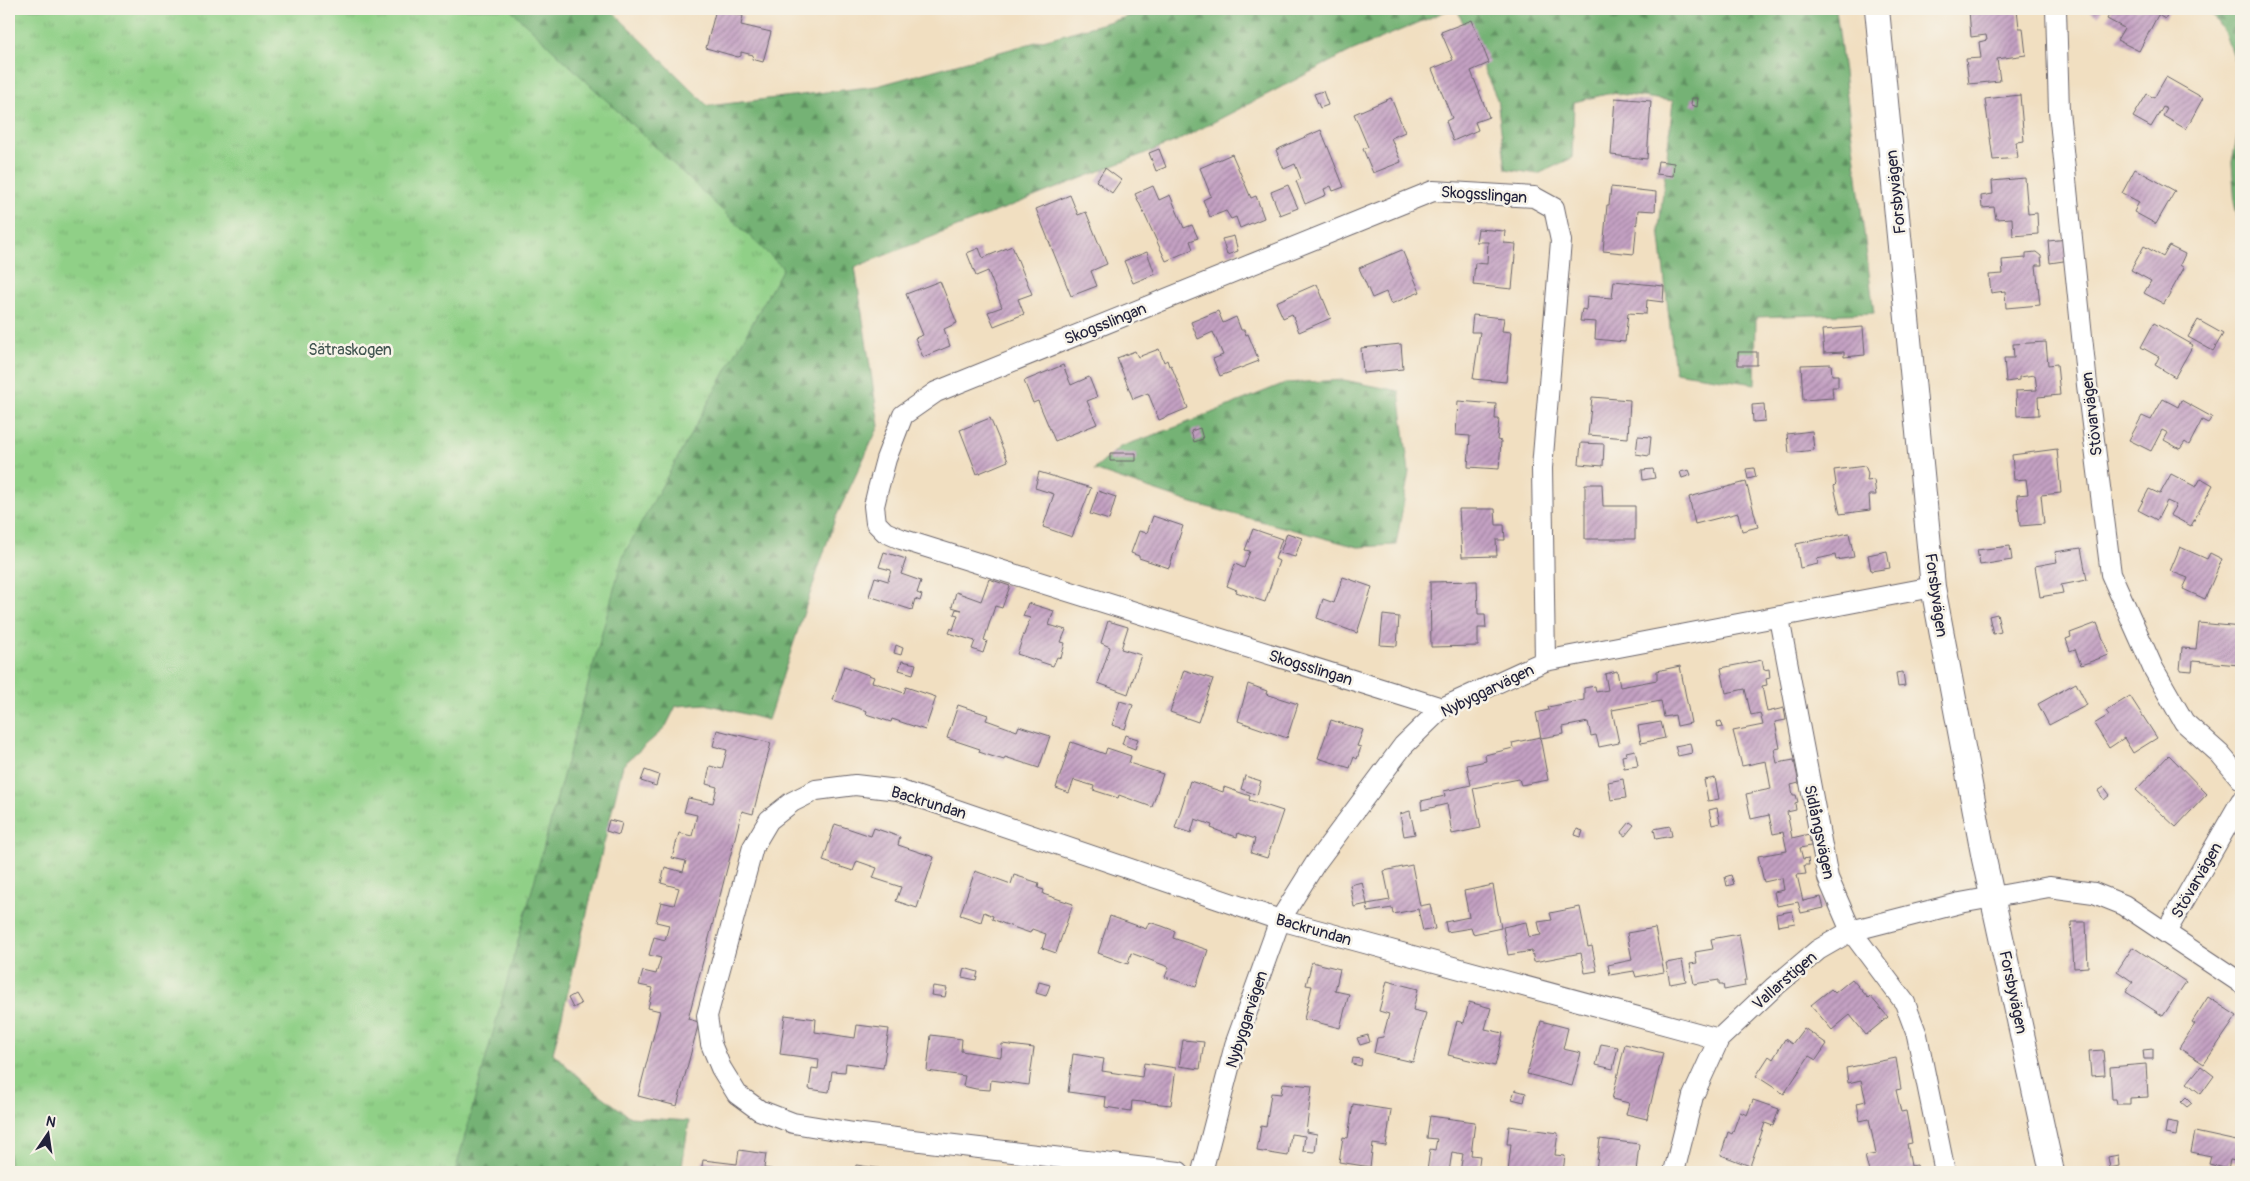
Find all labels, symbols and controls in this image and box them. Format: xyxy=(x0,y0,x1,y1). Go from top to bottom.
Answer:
street label: Forsbyvägen xyxy=(1882,149,1910,235)
street label: Skogsslingan xyxy=(1440,182,1528,208)
street label: Skogsslingan xyxy=(1061,298,1149,349)
park label: Sätraskogen xyxy=(308,340,392,360)
street label: Stövarvägen xyxy=(2077,371,2107,457)
street label: Forsbyvägen xyxy=(1920,552,1952,638)
street label: Skogsslingan xyxy=(1266,646,1355,690)
street label: Nybyggarvägen xyxy=(1438,660,1537,722)
street label: Backrundan xyxy=(889,782,969,824)
street label: Sidlångsvägen xyxy=(1799,783,1839,881)
street label: Stövarvägen xyxy=(2167,839,2227,922)
street label: Backrundan xyxy=(1273,910,1354,950)
street label: Vallarstigen xyxy=(1748,947,1821,1014)
street label: Forsbyvägen xyxy=(1994,949,2032,1036)
street label: Nybyggarvägen xyxy=(1222,968,1272,1070)
north arrow xyxy=(22,1108,72,1158)
text: N xyxy=(44,1112,57,1131)

